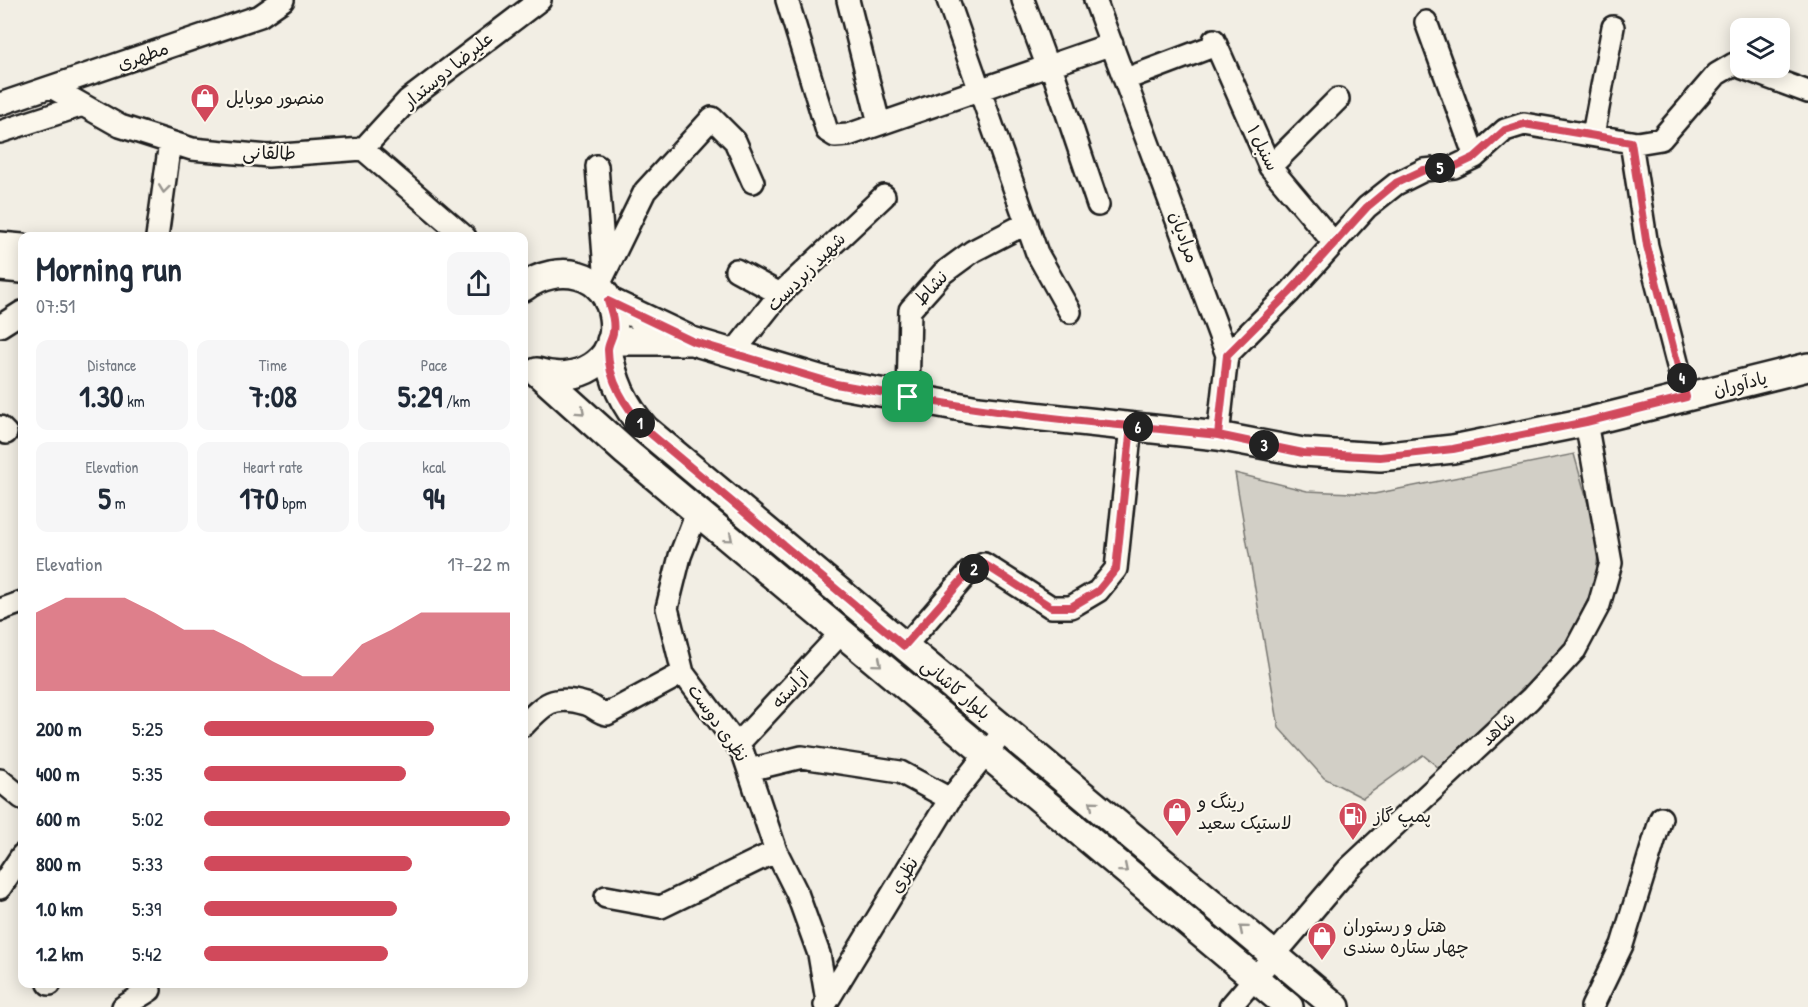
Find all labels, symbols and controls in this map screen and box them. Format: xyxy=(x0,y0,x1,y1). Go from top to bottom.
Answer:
map controls xyxy=(1730,18,1790,78)
button: layers xyxy=(1730,18,1790,78)
street label: علیرضا دوستدار xyxy=(396,26,498,115)
street label: مطهری xyxy=(114,35,172,76)
shop icon: منصور موبایل xyxy=(189,82,221,124)
place label: منصور موبایل xyxy=(226,85,325,110)
street label: سنبل ۱ xyxy=(1241,121,1286,175)
street label: طالقانی xyxy=(242,140,296,165)
pin: 5 xyxy=(1425,153,1455,183)
text: 5 xyxy=(1437,157,1443,179)
one-way arrow xyxy=(158,185,170,194)
street label: مرادیان xyxy=(1164,207,1205,266)
street label: شهید زبردست xyxy=(760,226,851,317)
text: Morning run xyxy=(36,247,182,291)
button: share xyxy=(447,252,510,315)
street label: نشاط xyxy=(908,265,953,311)
text: 07:51 xyxy=(36,292,75,319)
text: Distance xyxy=(88,354,136,376)
text: Time xyxy=(259,354,287,376)
text: Pace xyxy=(421,354,447,376)
pin: 4 xyxy=(1667,363,1697,393)
street label: یادآوران xyxy=(1710,365,1769,402)
text: 4 xyxy=(1679,367,1685,389)
pin xyxy=(882,371,933,422)
text: 1.30 xyxy=(79,376,124,416)
text: 7:08 xyxy=(249,376,297,416)
text: 5:29 xyxy=(398,376,442,416)
icon: arrive xyxy=(891,380,924,413)
text: km xyxy=(124,390,145,412)
text: /km xyxy=(442,390,470,412)
one-way arrow xyxy=(574,404,584,415)
pin: 1 xyxy=(625,408,655,438)
text: 1 xyxy=(637,412,643,434)
pin: 6 xyxy=(1123,412,1153,442)
text: 6 xyxy=(1135,416,1141,438)
pin: 3 xyxy=(1249,430,1279,460)
text: 3 xyxy=(1260,434,1268,456)
text: Elevation xyxy=(85,456,139,478)
text: Heart rate xyxy=(243,456,303,478)
text: kcal xyxy=(422,456,446,478)
text: 5 xyxy=(98,478,111,518)
text: 170 xyxy=(239,478,279,518)
text: 94 xyxy=(423,478,445,518)
text: m xyxy=(111,492,126,514)
text: bpm xyxy=(279,492,307,514)
one-way arrow xyxy=(722,530,733,541)
text: Elevation xyxy=(36,550,102,577)
text: 17–22 m xyxy=(448,550,510,577)
pin: 2 xyxy=(959,554,989,584)
text: 2 xyxy=(970,558,978,580)
street label: بلوار کاشانی xyxy=(916,652,996,725)
one-way arrow xyxy=(871,656,882,667)
street label: آراسته xyxy=(765,662,815,714)
street label: نظری دوست xyxy=(682,679,755,767)
street label: شاهد xyxy=(1475,706,1521,751)
text: 200 m xyxy=(36,715,81,742)
text: 5:25 xyxy=(132,715,163,742)
text: 400 m xyxy=(36,760,80,787)
text: 5:35 xyxy=(132,760,163,787)
place label: رینگ و لاستیک سعید xyxy=(1196,789,1292,835)
shop icon: رینگ و لاستیک سعید xyxy=(1161,796,1193,838)
one-way arrow xyxy=(1089,800,1100,811)
fuel station icon: پمپ گاز xyxy=(1337,800,1369,842)
place label: پمپ گاز xyxy=(1372,803,1431,828)
text: 600 m xyxy=(36,805,80,832)
text: 5:02 xyxy=(132,805,163,832)
text: 800 m xyxy=(36,850,81,877)
text: 5:33 xyxy=(132,850,163,877)
street label: نظری xyxy=(883,852,924,897)
one-way arrow xyxy=(1117,862,1128,873)
text: 1.0 km xyxy=(36,895,83,922)
text: 5:39 xyxy=(132,895,161,922)
place label: هتل و رستوران چهار ستاره سندی xyxy=(1343,913,1469,959)
shop icon: هتل و رستوران چهار ستاره سندی xyxy=(1306,920,1338,962)
one-way arrow xyxy=(1239,925,1250,936)
text: 1.2 km xyxy=(36,940,83,967)
text: 5:42 xyxy=(132,940,162,967)

